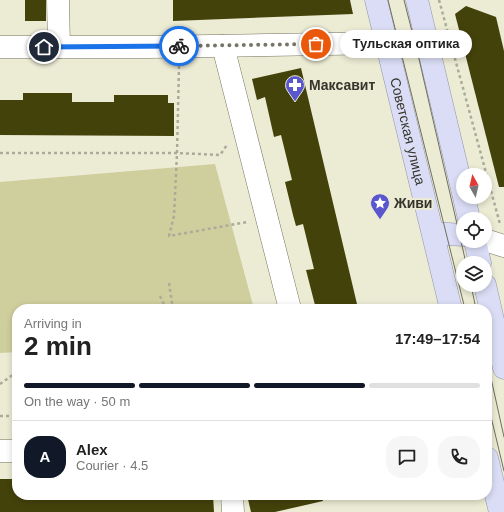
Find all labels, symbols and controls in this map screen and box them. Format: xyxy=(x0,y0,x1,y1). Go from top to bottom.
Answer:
courier xyxy=(159,26,199,66)
pin xyxy=(299,27,333,61)
pin xyxy=(27,30,61,64)
callout: Тульская оптика xyxy=(340,30,472,58)
icon: bag xyxy=(305,33,327,55)
icon: bike xyxy=(168,35,190,57)
icon: home xyxy=(33,36,55,58)
text: Тульская оптика xyxy=(353,36,459,51)
pharmacy icon: Максавит xyxy=(284,74,306,102)
street label: Советская улица xyxy=(387,76,429,187)
place label: Максавит xyxy=(309,77,375,93)
north arrow xyxy=(456,168,492,204)
map controls xyxy=(456,168,492,292)
place icon: Живи xyxy=(369,192,391,220)
place label: Живи xyxy=(393,195,432,211)
button: locate xyxy=(456,212,492,248)
button: layers xyxy=(456,256,492,292)
text: Arriving in xyxy=(24,316,82,331)
text: 17:49–17:54 xyxy=(395,330,480,347)
text: 2 min xyxy=(24,331,92,361)
text: On the way · 50 m xyxy=(24,394,130,409)
button: chat xyxy=(386,436,428,478)
button: phone xyxy=(438,436,480,478)
text: Alex xyxy=(76,441,108,458)
text: A xyxy=(40,448,50,465)
text: Courier · 4.5 xyxy=(76,458,148,473)

